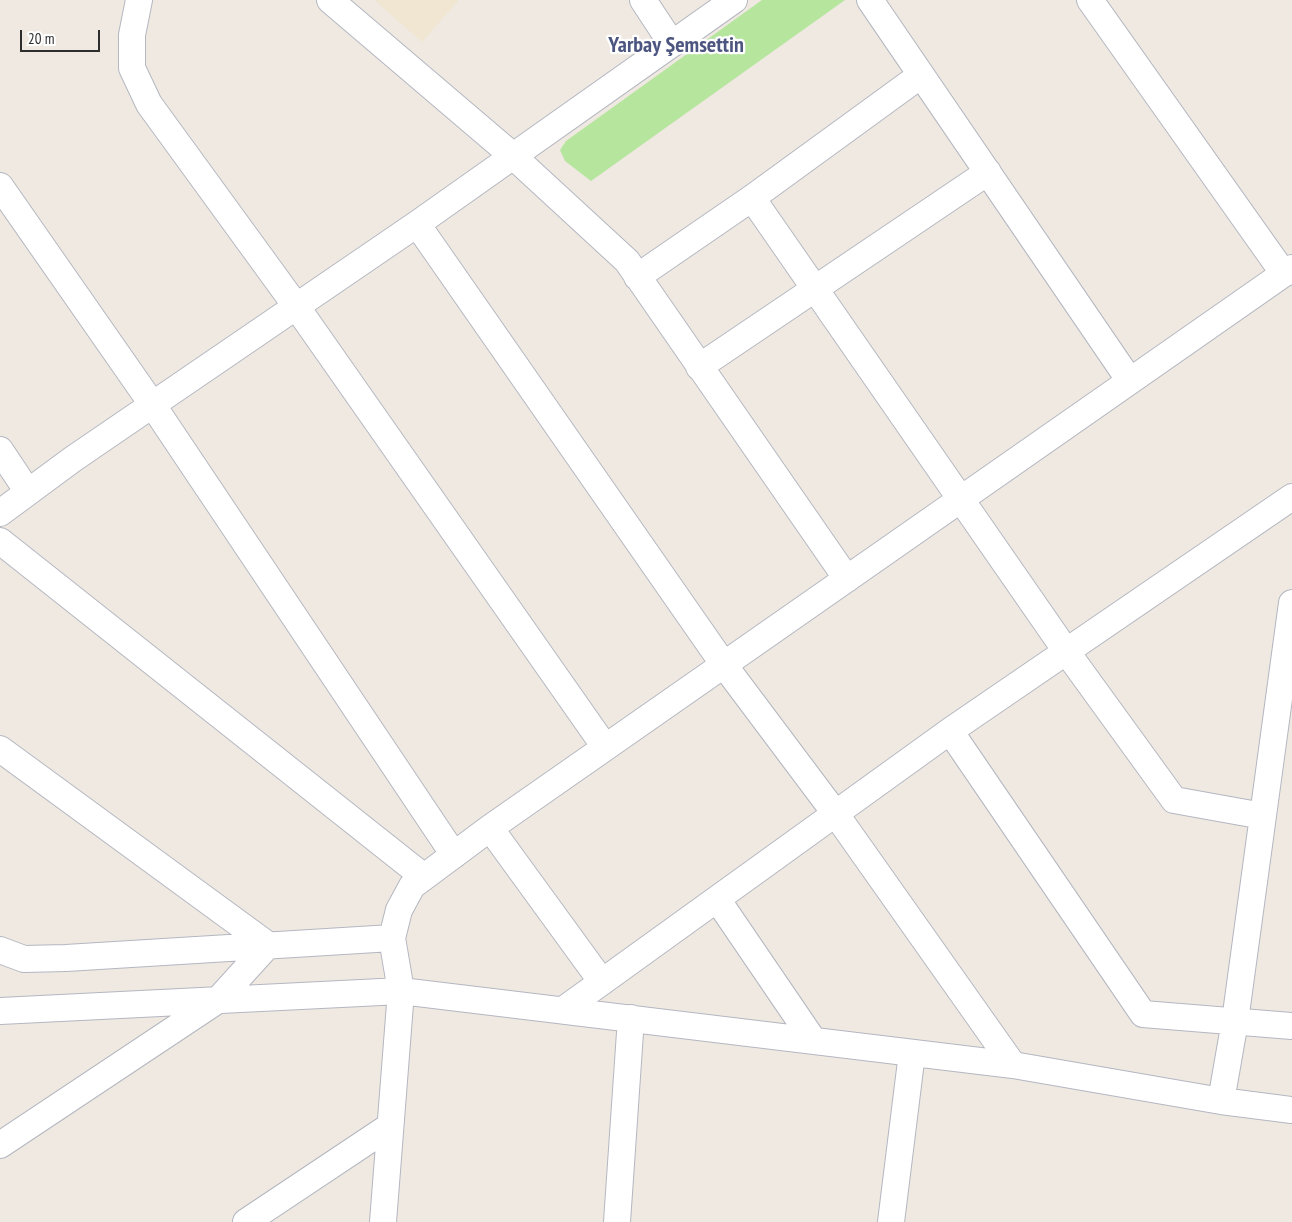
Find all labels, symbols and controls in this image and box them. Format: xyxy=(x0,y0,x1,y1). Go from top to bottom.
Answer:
scale bar xyxy=(22,20,102,52)
text: 20 m xyxy=(28,29,54,48)
district label: Yarbay Şemsettin xyxy=(608,33,744,59)

